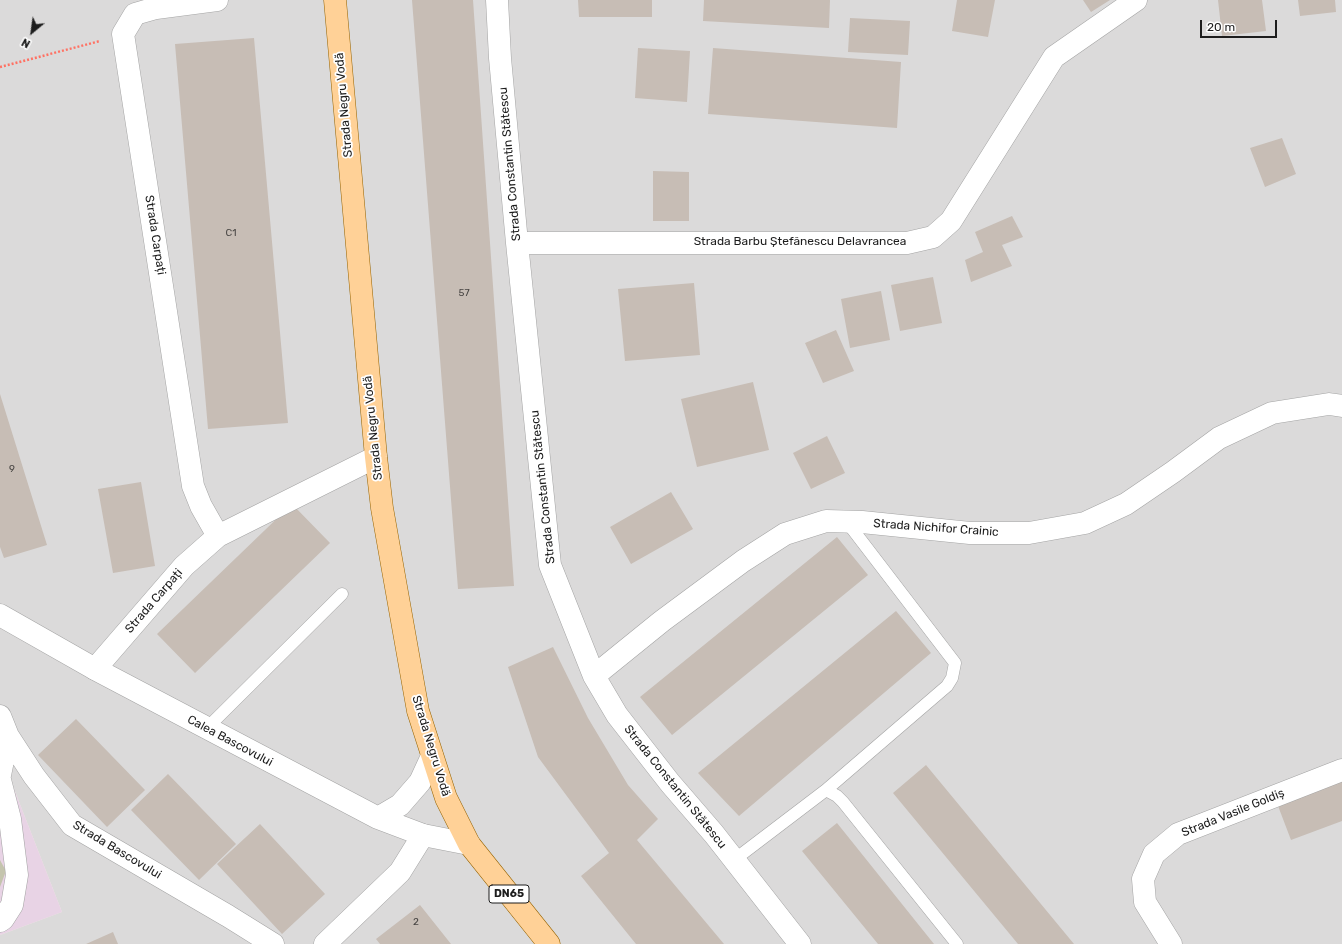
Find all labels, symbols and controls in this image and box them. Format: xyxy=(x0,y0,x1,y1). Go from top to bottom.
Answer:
north arrow xyxy=(12,12,52,52)
scale bar xyxy=(1202,12,1279,38)
text: 20 m xyxy=(1207,20,1235,34)
text: N xyxy=(19,35,33,51)
street label: Strada Negru Vodă xyxy=(332,52,356,158)
street label: Strada Constantin Stătescu xyxy=(496,86,524,242)
street label: Strada Carpați xyxy=(142,194,168,276)
house number: C1 xyxy=(226,227,236,239)
street label: Strada Barbu Ștefănescu Delavrancea xyxy=(694,235,906,249)
house number: 57 xyxy=(458,287,470,299)
street label: Strada Negru Vodă xyxy=(360,375,386,481)
street label: Strada Constantin Stătescu xyxy=(528,409,558,565)
house number: 9 xyxy=(9,463,15,475)
street label: Strada Nichifor Crainic xyxy=(873,516,999,540)
street label: Strada Carpați xyxy=(122,566,186,636)
street label: Strada Negru Vodă xyxy=(409,694,453,798)
street label: Calea Bascovului xyxy=(185,712,275,770)
street label: Strada Constantin Stătescu xyxy=(621,722,729,852)
street label: Strada Vasile Goldiș xyxy=(1180,786,1286,840)
street label: Strada Bascovului xyxy=(70,818,164,882)
road number: DN65 xyxy=(489,885,529,903)
house number: 2 xyxy=(413,916,419,928)

